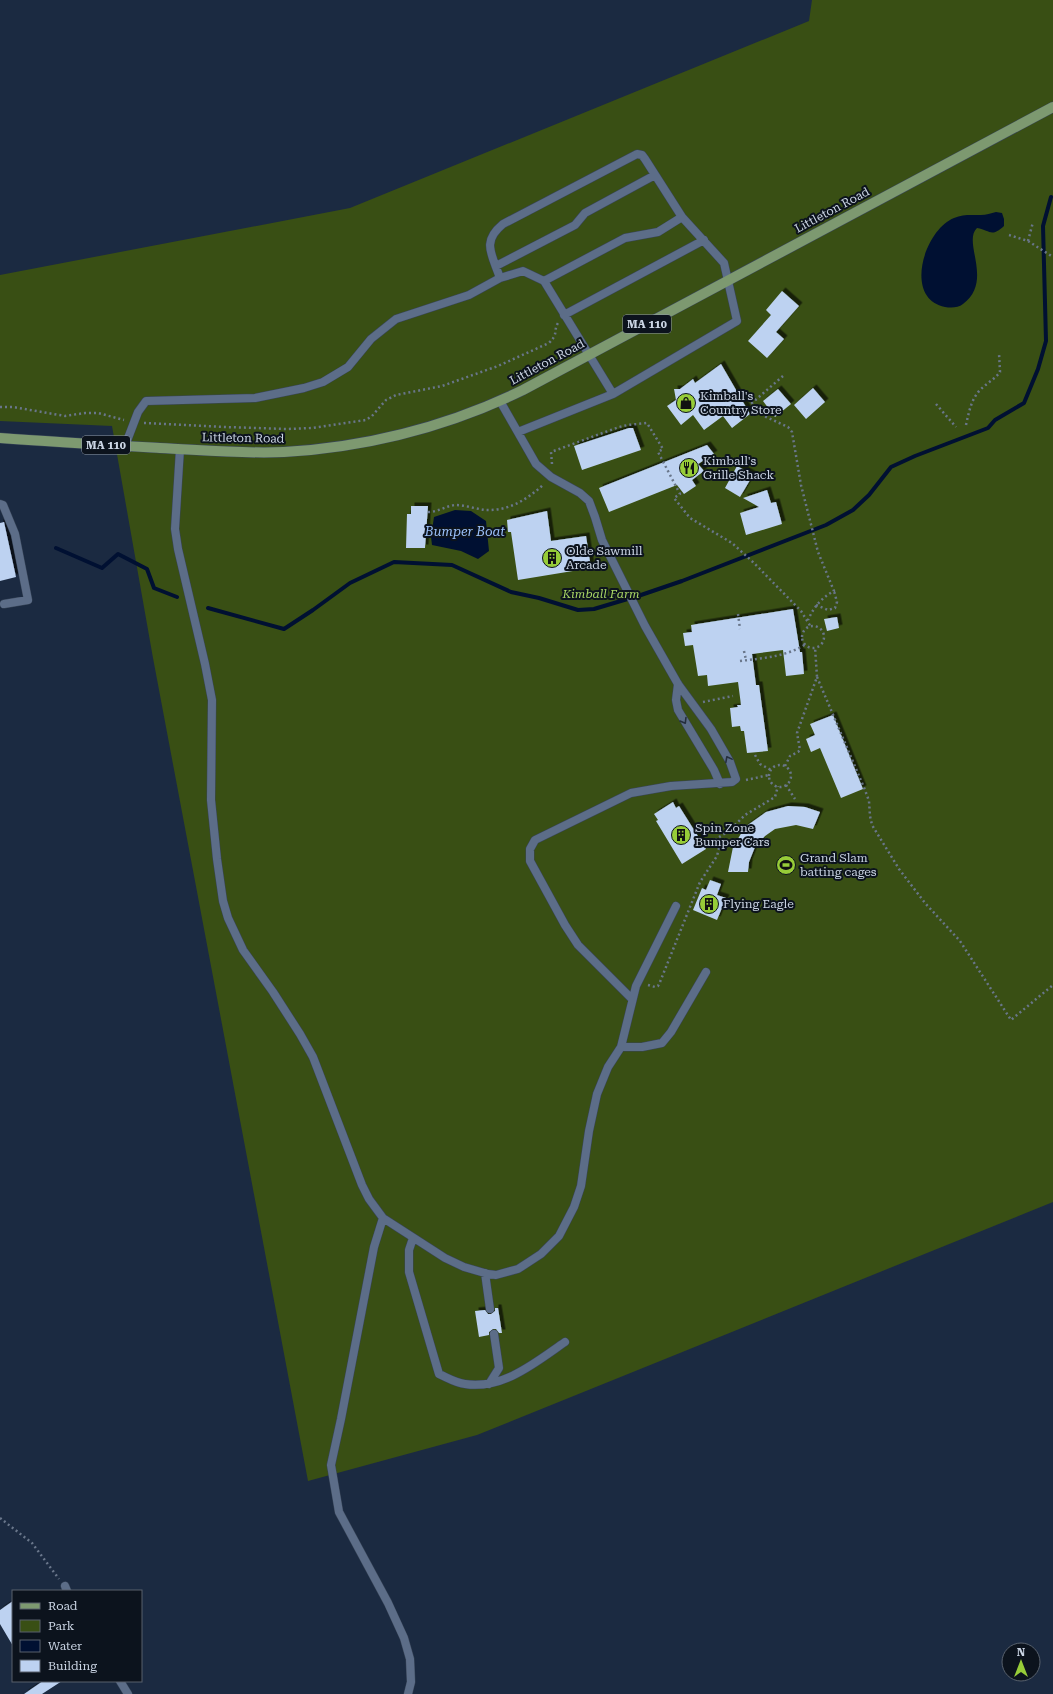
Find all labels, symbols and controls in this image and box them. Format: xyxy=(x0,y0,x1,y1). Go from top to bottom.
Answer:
street label: Littleton Road xyxy=(792,184,872,236)
road number: MA 110 xyxy=(623,315,671,333)
street label: Littleton Road xyxy=(507,336,587,388)
place label: Kimball's Country Store xyxy=(700,389,782,417)
shop icon: Kimball's Country Store xyxy=(675,392,697,414)
street label: Littleton Road xyxy=(202,430,285,446)
road number: MA 110 xyxy=(82,436,130,454)
place label: Kimball's Grille Shack xyxy=(703,454,775,482)
restaurant icon: Kimball's Grille Shack xyxy=(678,457,700,479)
water label: Bumper Boat xyxy=(424,524,505,539)
place label: Olde Sawmill Arcade xyxy=(566,544,643,572)
building icon: Olde Sawmill Arcade xyxy=(541,547,563,569)
park label: Kimball Farm xyxy=(561,587,640,601)
one-way arrow xyxy=(680,717,687,724)
one-way arrow xyxy=(725,755,732,763)
place label: Spin Zone Bumper Cars xyxy=(695,821,770,849)
building icon: Spin Zone Bumper Cars xyxy=(670,824,692,846)
place label: Grand Slam batting cages xyxy=(800,851,877,879)
sports icon: Grand Slam batting cages xyxy=(775,854,797,876)
building icon: Flying Eagle xyxy=(698,893,720,915)
place label: Flying Eagle xyxy=(723,897,794,911)
legend xyxy=(12,1590,142,1682)
text: Road xyxy=(48,1599,78,1613)
text: Park xyxy=(48,1619,75,1633)
text: Water xyxy=(48,1639,82,1653)
north arrow xyxy=(1001,1642,1041,1682)
text: N xyxy=(1017,1646,1026,1659)
text: Building xyxy=(48,1659,97,1673)

